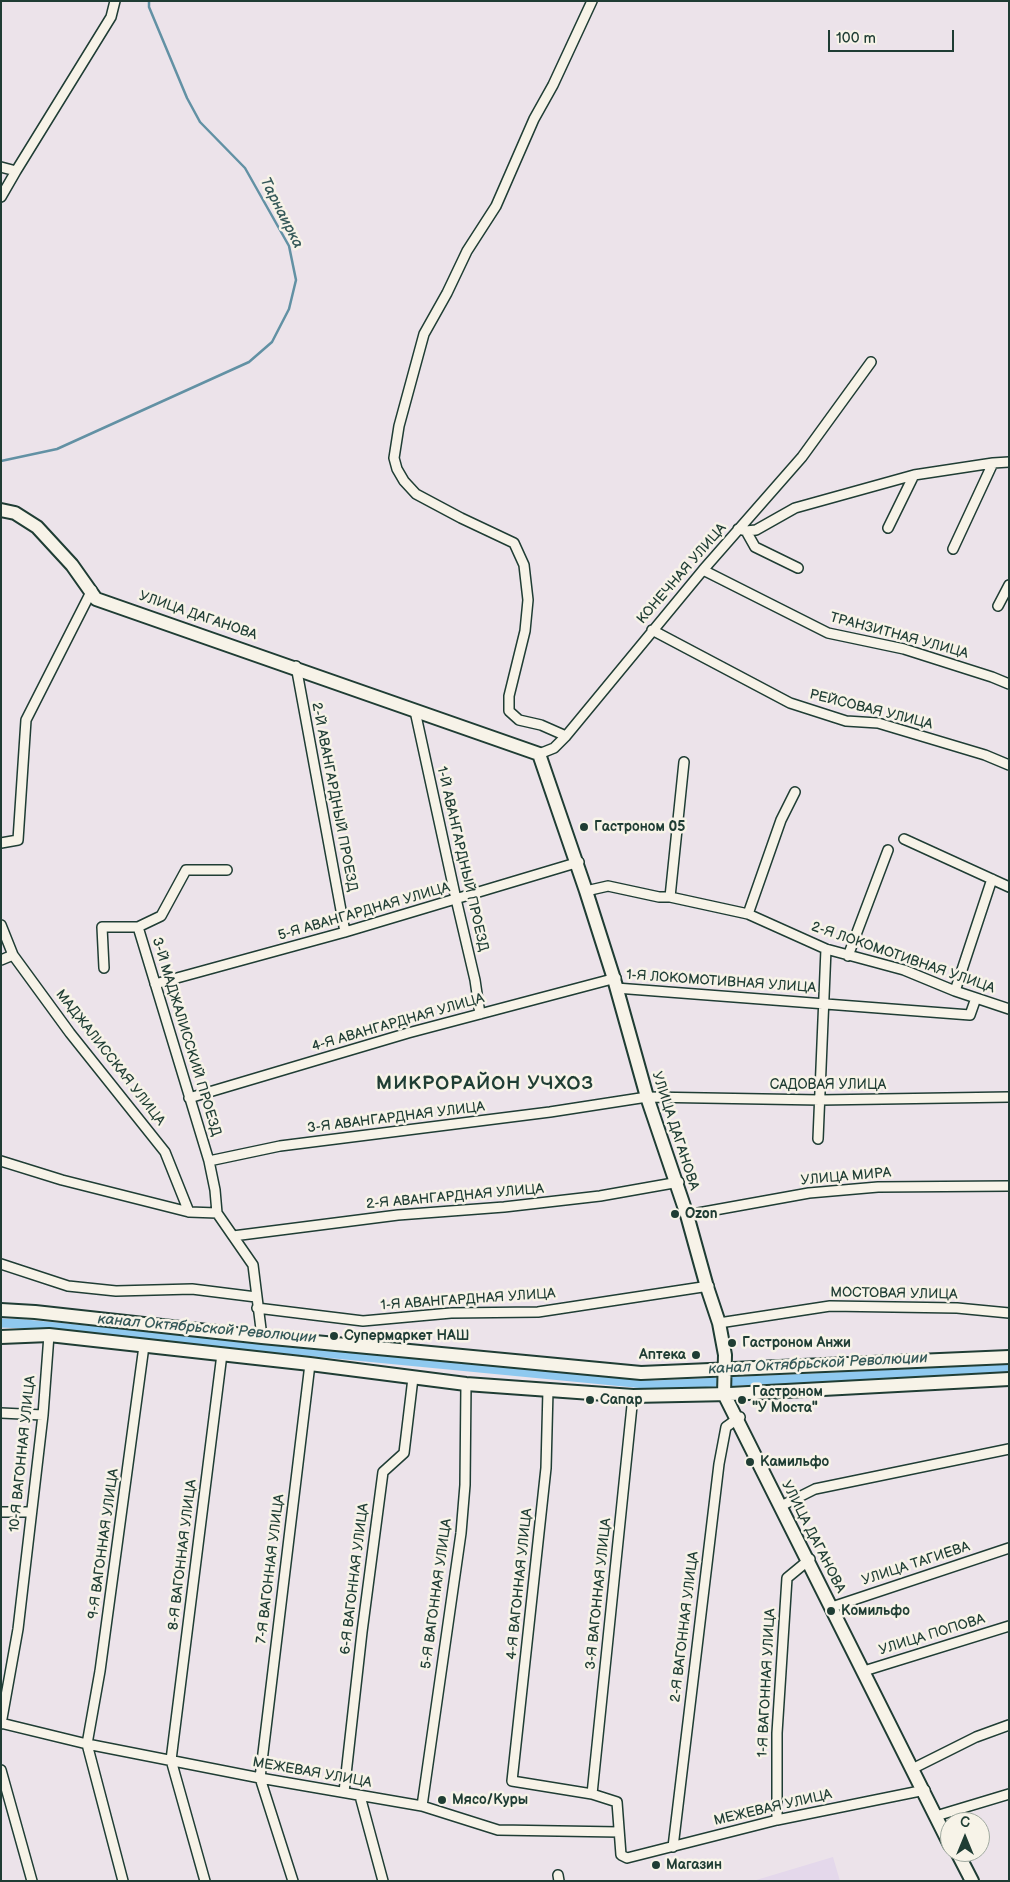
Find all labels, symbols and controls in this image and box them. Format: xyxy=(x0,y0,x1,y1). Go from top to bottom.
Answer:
scale bar xyxy=(830,20,956,52)
text: 100 m xyxy=(836,29,876,48)
water label: Тарнаирка xyxy=(255,175,307,251)
street label: КОНЕЧНАЯ УЛИЦА xyxy=(634,520,730,628)
street label: УЛИЦА ДАГАНОВА xyxy=(137,588,259,644)
street label: ТРАНЗИТНАЯ УЛИЦА xyxy=(828,609,970,663)
street label: РЕЙСОВАЯ УЛИЦА xyxy=(808,687,934,733)
street label: 2-Й АВАНГАРДНЫЙ ПРОЕЗД xyxy=(307,701,361,893)
street label: 1-Й АВАНГАРДНЫЙ ПРОЕЗД xyxy=(432,765,492,953)
place label: Гастроном 05 xyxy=(594,819,685,835)
marker: Гастроном 05 xyxy=(578,821,590,833)
street label: 5-Я АВАНГАРДНАЯ УЛИЦА xyxy=(276,879,452,945)
street label: 2-Я ЛОКОМОТИВНАЯ УЛИЦА xyxy=(809,919,997,997)
street label: 3-Й МАДЖАЛИССКИЙ ПРОЕЗД xyxy=(148,936,224,1138)
street label: 1-Я ЛОКОМОТИВНАЯ УЛИЦА xyxy=(626,967,816,997)
street label: МАДЖАЛИССКАЯ УЛИЦА xyxy=(52,987,168,1129)
street label: 4-Я АВАНГАРДНАЯ УЛИЦА xyxy=(310,990,486,1056)
street label: УЛИЦА ДАГАНОВА xyxy=(648,1070,702,1192)
district label: МИКРОРАЙОН УЧХОЗ xyxy=(374,1073,596,1095)
street label: САДОВАЯ УЛИЦА xyxy=(770,1077,886,1093)
street label: 3-Я АВАНГАРДНАЯ УЛИЦА xyxy=(306,1099,486,1137)
street label: УЛИЦА МИРА xyxy=(800,1165,892,1189)
street label: 2-Я АВАНГАРДНАЯ УЛИЦА xyxy=(365,1181,545,1213)
place label: Ozon xyxy=(685,1206,718,1222)
marker: Ozon xyxy=(669,1208,681,1220)
street label: МОСТОВАЯ УЛИЦА xyxy=(830,1284,958,1304)
street label: 1-Я АВАНГАРДНАЯ УЛИЦА xyxy=(380,1286,556,1314)
water label: канал Октябрьской Революции xyxy=(97,1310,317,1348)
place label: Супермаркет НАШ xyxy=(344,1328,469,1344)
marker: Супермаркет НАШ xyxy=(328,1330,340,1342)
place label: Гастроном Анжи xyxy=(742,1335,851,1351)
marker: Гастроном Анжи xyxy=(726,1337,738,1349)
place label: Аптека xyxy=(639,1347,686,1363)
marker: Аптека xyxy=(690,1349,702,1361)
water label: канал Октябрьской Революции xyxy=(708,1349,928,1379)
street label: 10-Я ВАГОННАЯ УЛИЦА xyxy=(6,1375,40,1533)
place label: Гастроном "У Моста" xyxy=(752,1384,823,1416)
place label: Сапар xyxy=(600,1392,643,1408)
marker: Сапар xyxy=(584,1394,596,1406)
marker: Гастроном "У Моста" xyxy=(736,1394,748,1406)
place label: Камильфо xyxy=(760,1454,829,1470)
marker: Камильфо xyxy=(744,1456,756,1468)
street label: 9-Я ВАГОННАЯ УЛИЦА xyxy=(85,1468,123,1620)
street label: УЛИЦА ДАГАНОВА xyxy=(777,1478,849,1596)
street label: 8-Я ВАГОННАЯ УЛИЦА xyxy=(165,1479,201,1631)
street label: 7-Я ВАГОННАЯ УЛИЦА xyxy=(253,1493,289,1645)
street label: 6-Я ВАГОННАЯ УЛИЦА xyxy=(337,1502,373,1656)
street label: 4-Я ВАГОННАЯ УЛИЦА xyxy=(504,1507,536,1661)
street label: 3-Я ВАГОННАЯ УЛИЦА xyxy=(583,1517,615,1671)
street label: 5-Я ВАГОННАЯ УЛИЦА xyxy=(418,1518,456,1670)
street label: УЛИЦА ТАГИЕВА xyxy=(860,1539,972,1589)
street label: 2-Я ВАГОННАЯ УЛИЦА xyxy=(667,1551,703,1703)
place label: Комильфо xyxy=(841,1603,910,1619)
marker: Комильфо xyxy=(825,1605,837,1617)
street label: 1-Я ВАГОННАЯ УЛИЦА xyxy=(755,1608,779,1758)
street label: УЛИЦА ПОПОВА xyxy=(877,1611,987,1659)
street label: МЕЖЕВАЯ УЛИЦА xyxy=(251,1754,373,1792)
street label: МЕЖЕВАЯ УЛИЦА xyxy=(712,1786,834,1830)
place label: Мясо/Куры xyxy=(452,1792,528,1808)
marker: Мясо/Куры xyxy=(436,1794,448,1806)
north arrow xyxy=(940,1812,990,1862)
text: С xyxy=(960,1814,970,1831)
place label: Магазин xyxy=(666,1857,722,1873)
marker: Магазин xyxy=(650,1859,662,1871)

